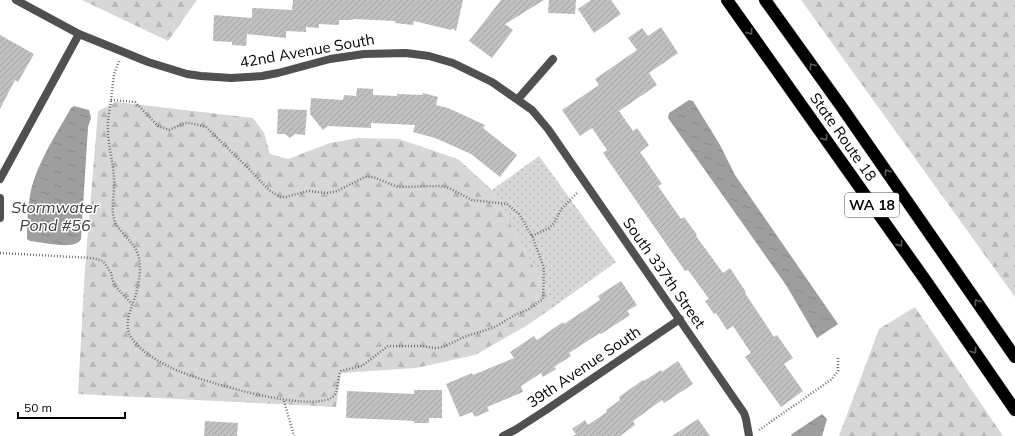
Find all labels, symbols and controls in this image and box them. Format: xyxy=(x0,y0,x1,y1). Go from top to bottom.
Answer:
one-way arrow xyxy=(745,28,753,35)
street label: 42nd Avenue South xyxy=(238,29,376,72)
one-way arrow xyxy=(809,63,817,70)
street label: State Route 18 xyxy=(806,89,881,185)
one-way arrow xyxy=(820,134,828,141)
one-way arrow xyxy=(885,170,892,177)
road number: WA 18 xyxy=(845,193,899,217)
water label: Stormwater Pond #56 xyxy=(11,197,100,235)
street label: South 337th Street xyxy=(619,214,710,332)
one-way arrow xyxy=(895,240,902,247)
one-way arrow xyxy=(975,300,982,307)
street label: 39th Avenue South xyxy=(523,322,644,412)
one-way arrow xyxy=(969,347,977,354)
scale bar xyxy=(18,394,125,420)
text: 50 m xyxy=(24,400,52,415)

